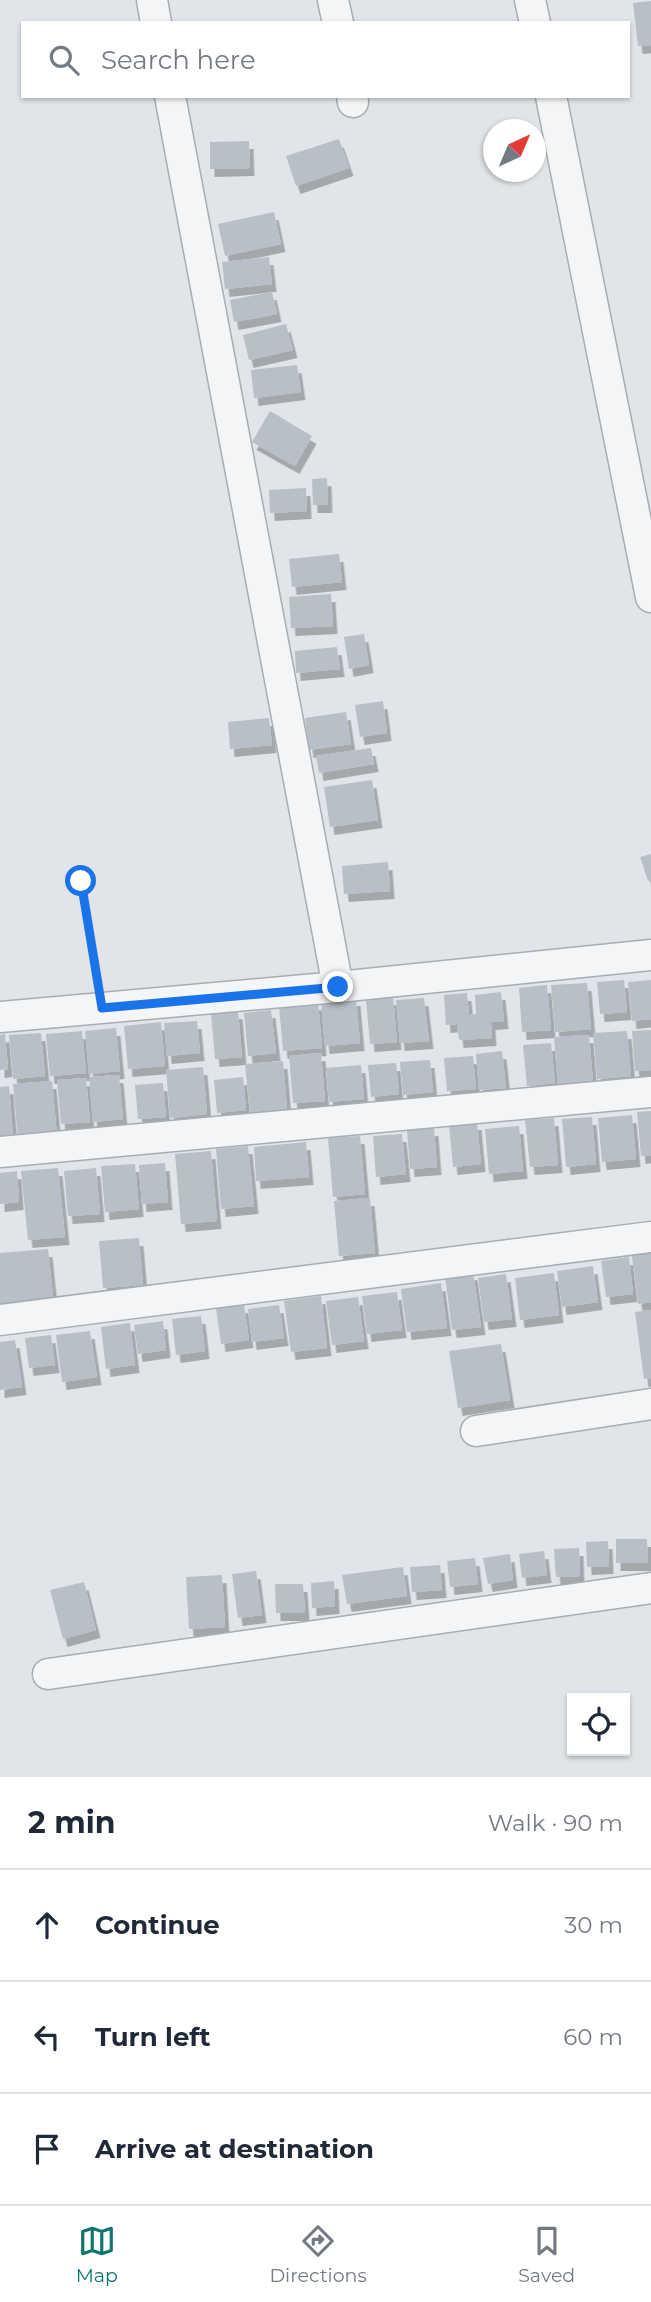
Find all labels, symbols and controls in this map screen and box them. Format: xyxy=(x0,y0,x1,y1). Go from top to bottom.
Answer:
search box xyxy=(21,21,630,98)
icon: search xyxy=(45,41,83,79)
text: Search here xyxy=(101,44,256,76)
north arrow xyxy=(483,119,546,182)
route start xyxy=(65,865,96,896)
route end xyxy=(322,971,353,1002)
map controls xyxy=(567,1693,630,1756)
button: locate xyxy=(567,1693,630,1756)
text: 2 min xyxy=(28,1804,115,1841)
text: Walk · 90 m xyxy=(488,1809,623,1837)
icon: ahead xyxy=(28,1906,66,1944)
text: Continue xyxy=(95,1909,220,1941)
text: 30 m xyxy=(564,1911,623,1939)
icon: left xyxy=(28,2018,66,2056)
text: Turn left xyxy=(95,2021,211,2053)
text: 60 m xyxy=(563,2023,623,2051)
icon: arrive xyxy=(28,2130,66,2168)
text: Arrive at destination xyxy=(95,2133,374,2165)
tab: Map xyxy=(76,2222,118,2287)
tab: Directions xyxy=(269,2222,367,2287)
tab: Saved xyxy=(518,2222,575,2287)

